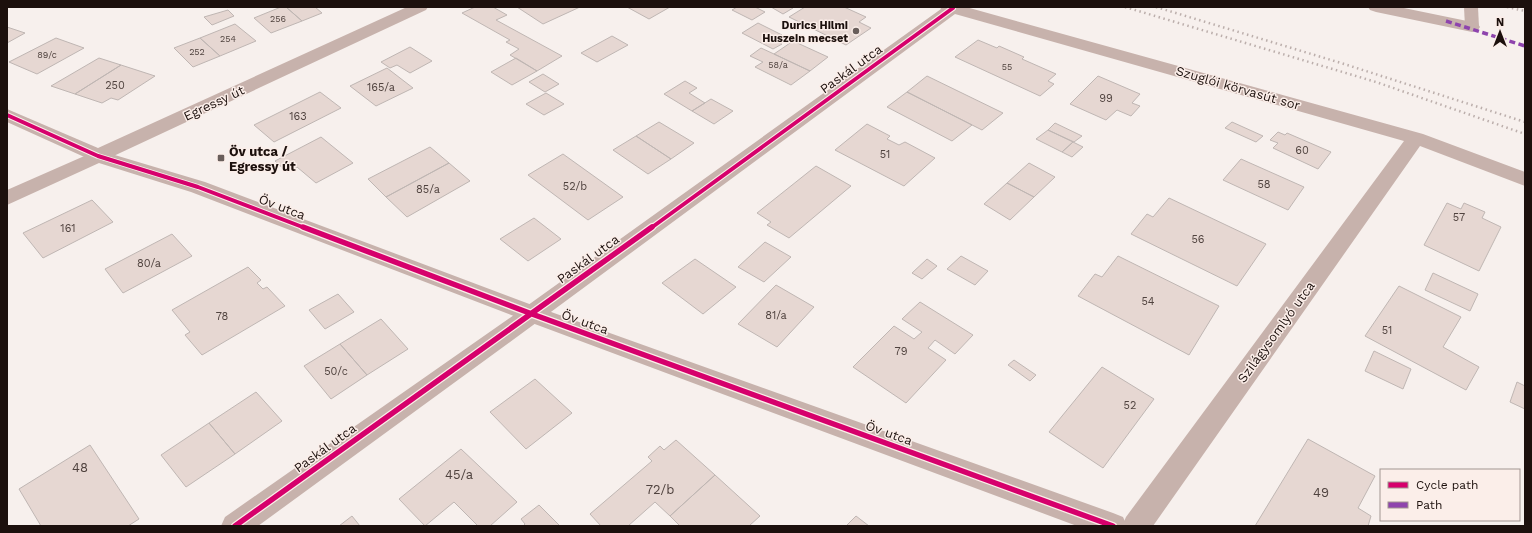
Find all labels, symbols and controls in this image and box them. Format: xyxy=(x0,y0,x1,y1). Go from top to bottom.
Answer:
north arrow xyxy=(1480,12,1520,52)
house number: 256 xyxy=(270,14,286,24)
text: N xyxy=(1496,16,1504,29)
place label: Durics Hilmi Huszein mecset xyxy=(762,19,848,45)
marker: Durics Hilmi Huszein mecset xyxy=(851,26,861,36)
house number: 254 xyxy=(220,34,236,44)
street label: Paskál utca xyxy=(817,41,885,96)
house number: 252 xyxy=(189,47,205,57)
house number: 89/c xyxy=(37,50,57,60)
house number: 58/a xyxy=(768,60,788,70)
house number: 55 xyxy=(1002,62,1012,72)
street label: Szuglói körvasút sor xyxy=(1174,63,1302,113)
house number: 250 xyxy=(105,79,125,92)
house number: 165/a xyxy=(367,81,395,94)
street label: Egressy út xyxy=(181,82,247,124)
house number: 99 xyxy=(1099,92,1113,105)
house number: 163 xyxy=(289,110,307,123)
place label: Öv utca / Egressy út xyxy=(229,144,296,174)
house number: 60 xyxy=(1295,144,1309,157)
house number: 51 xyxy=(880,148,890,161)
marker: Öv utca / Egressy út xyxy=(216,153,226,163)
house number: 58 xyxy=(1257,178,1271,191)
house number: 52/b xyxy=(563,180,587,193)
house number: 85/a xyxy=(416,183,440,196)
street label: Öv utca xyxy=(257,191,308,223)
house number: 57 xyxy=(1453,211,1465,224)
house number: 161 xyxy=(60,222,76,235)
street label: Paskál utca xyxy=(554,231,622,286)
house number: 56 xyxy=(1191,233,1205,246)
house number: 80/a xyxy=(137,257,161,270)
street label: Szilágysomlyó utca xyxy=(1234,278,1318,385)
house number: 54 xyxy=(1141,295,1155,308)
street label: Öv utca xyxy=(560,307,611,338)
house number: 81/a xyxy=(765,309,787,322)
house number: 78 xyxy=(216,310,229,323)
house number: 51 xyxy=(1382,324,1392,337)
house number: 79 xyxy=(895,345,908,358)
house number: 50/c xyxy=(324,365,348,378)
house number: 52 xyxy=(1124,399,1136,412)
street label: Öv utca xyxy=(864,418,915,449)
street label: Paskál utca xyxy=(291,420,359,475)
house number: 48 xyxy=(72,460,88,475)
house number: 45/a xyxy=(445,467,474,482)
legend xyxy=(1380,469,1520,521)
text: Cycle path xyxy=(1416,478,1478,492)
house number: 72/b xyxy=(646,482,674,497)
house number: 49 xyxy=(1313,485,1329,500)
text: Path xyxy=(1416,498,1442,512)

